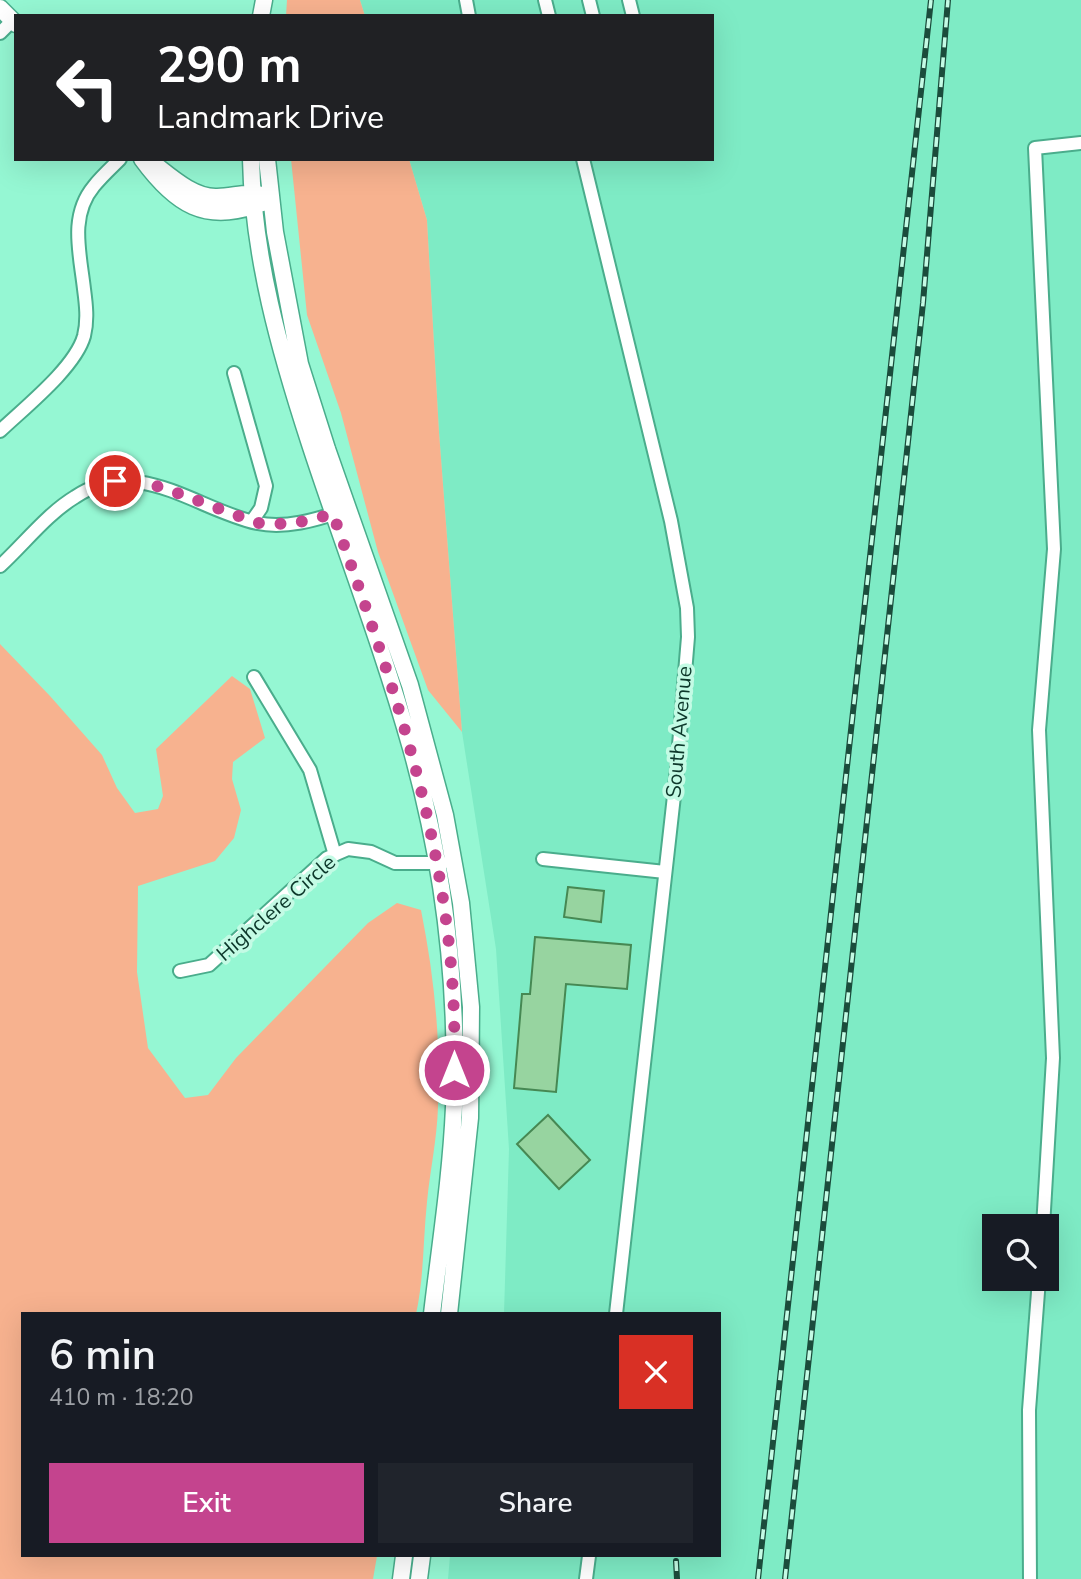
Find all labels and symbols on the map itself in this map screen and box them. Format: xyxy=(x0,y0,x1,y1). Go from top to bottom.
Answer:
pin xyxy=(85,451,145,511)
street label: South Avenue xyxy=(659,665,699,799)
street label: Highclere Circle xyxy=(210,848,342,968)
position arrow xyxy=(417,1033,491,1107)

